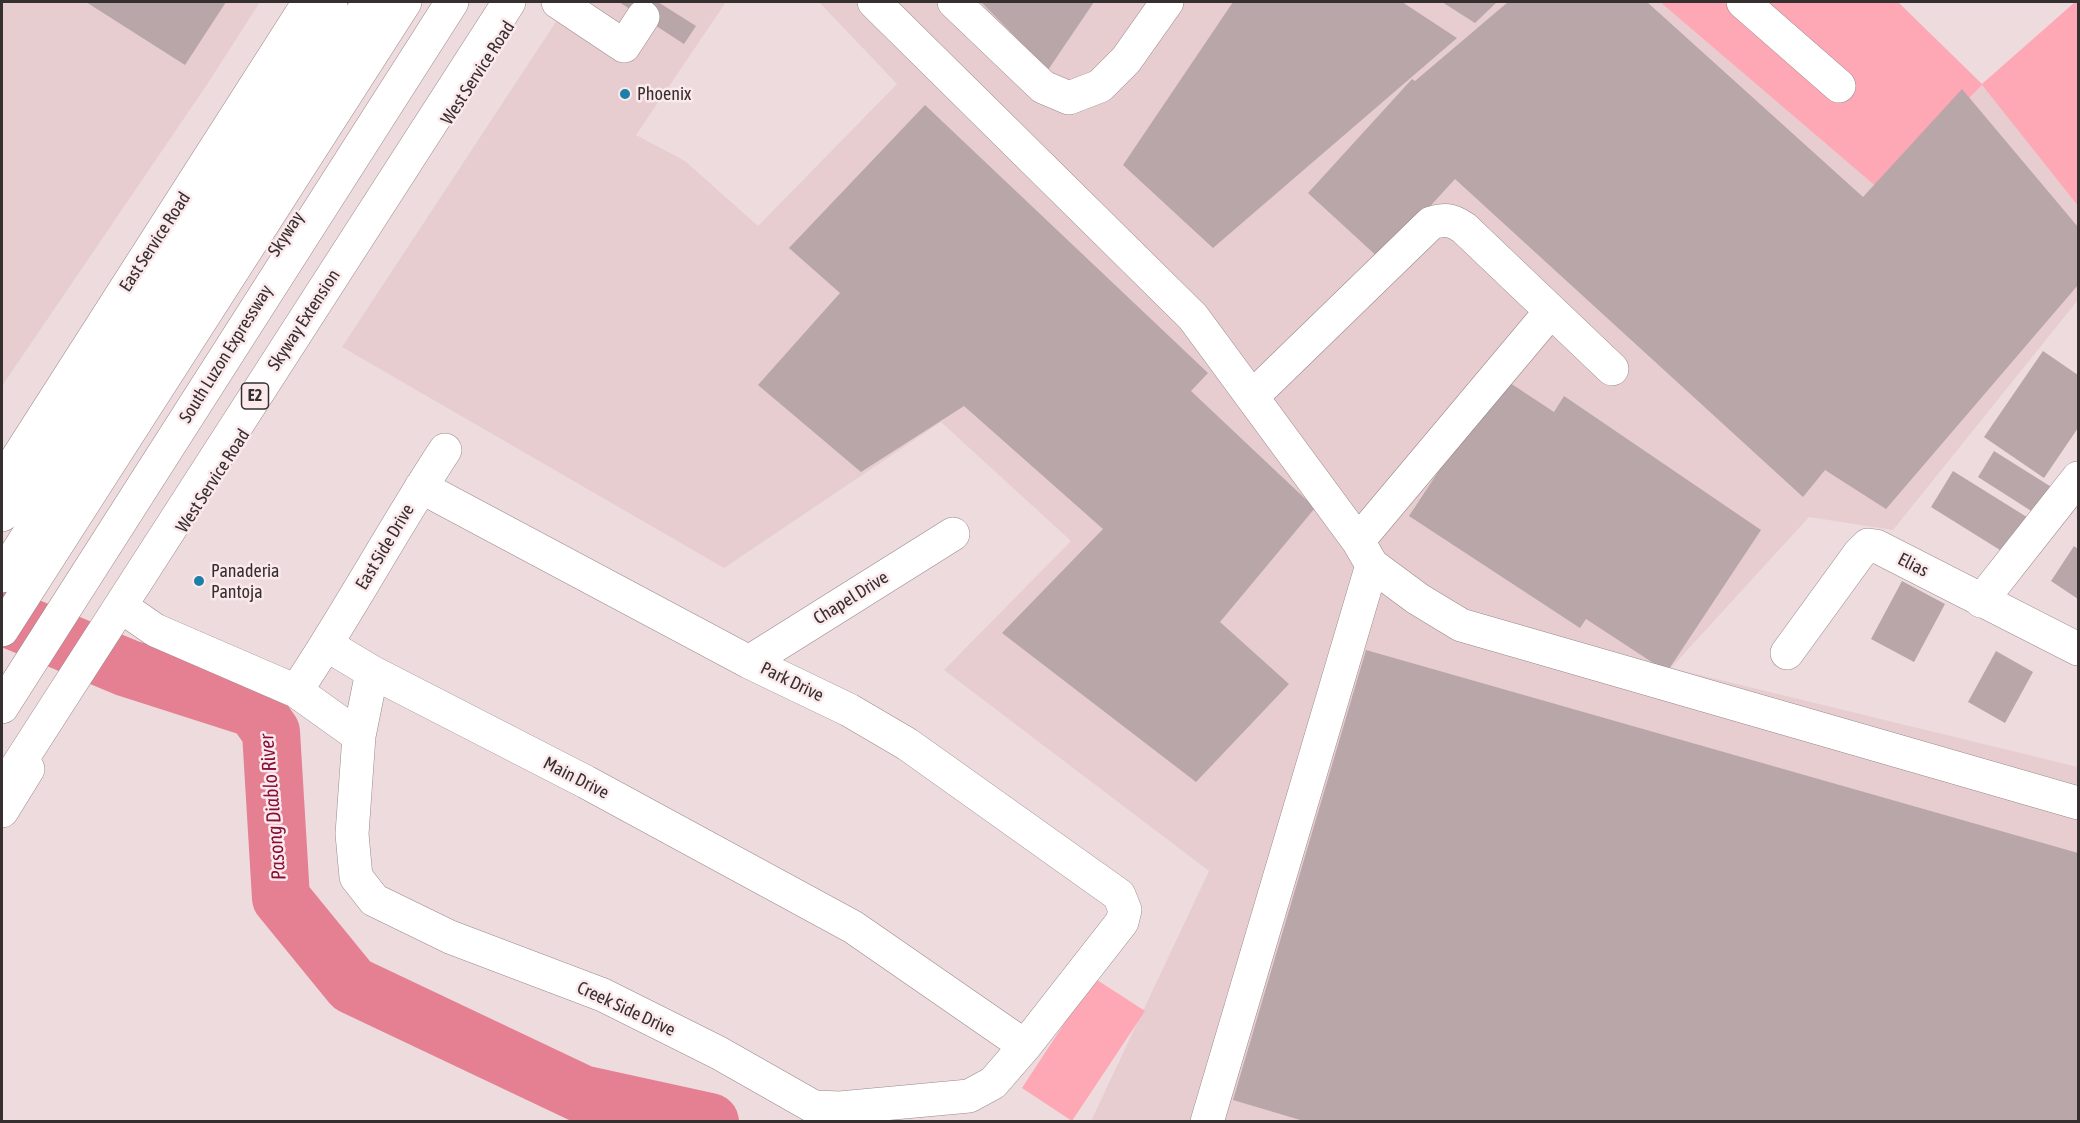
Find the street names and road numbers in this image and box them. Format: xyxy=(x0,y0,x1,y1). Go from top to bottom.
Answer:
street label: West Service Road xyxy=(437,17,519,129)
street label: East Service Road xyxy=(115,188,195,296)
street label: Skyway xyxy=(264,207,308,261)
street label: Skyway Extension xyxy=(263,265,345,375)
street label: South Luzon Expressway xyxy=(175,281,277,427)
road number: E2 xyxy=(242,383,268,409)
street label: West Service Road xyxy=(172,425,254,537)
street label: East Side Drive xyxy=(351,500,419,594)
street label: Elias xyxy=(1894,548,1932,582)
street label: Chapel Drive xyxy=(810,567,892,629)
street label: Park Drive xyxy=(757,658,827,706)
street label: Main Drive xyxy=(540,752,612,804)
street label: Creek Side Drive xyxy=(573,977,679,1041)

